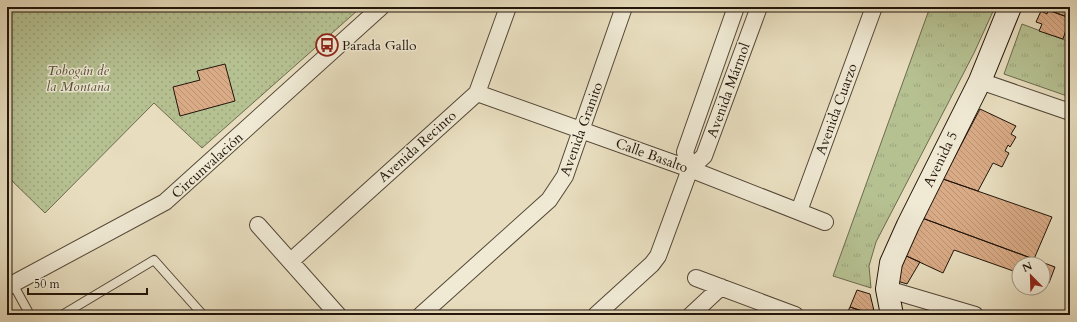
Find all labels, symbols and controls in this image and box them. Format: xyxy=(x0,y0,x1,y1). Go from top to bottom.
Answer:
bus stop icon: Parada Gallo xyxy=(314,32,340,58)
place label: Parada Gallo xyxy=(342,36,417,55)
street label: Avenida Mármol xyxy=(702,40,755,140)
street label: Avenida Cuarzo xyxy=(811,60,862,157)
park label: Tobogán de la Montaña xyxy=(46,61,110,96)
street label: Avenida Granito xyxy=(556,79,607,179)
street label: Avenida Recinto xyxy=(374,106,461,187)
street label: Circunvalación xyxy=(167,128,247,203)
street label: Avenida 5 xyxy=(919,128,962,190)
street label: Calle Basalto xyxy=(613,134,691,178)
north arrow xyxy=(1011,256,1051,296)
text: N xyxy=(1020,258,1035,276)
scale bar xyxy=(28,270,147,296)
text: 50 m xyxy=(34,276,61,292)

